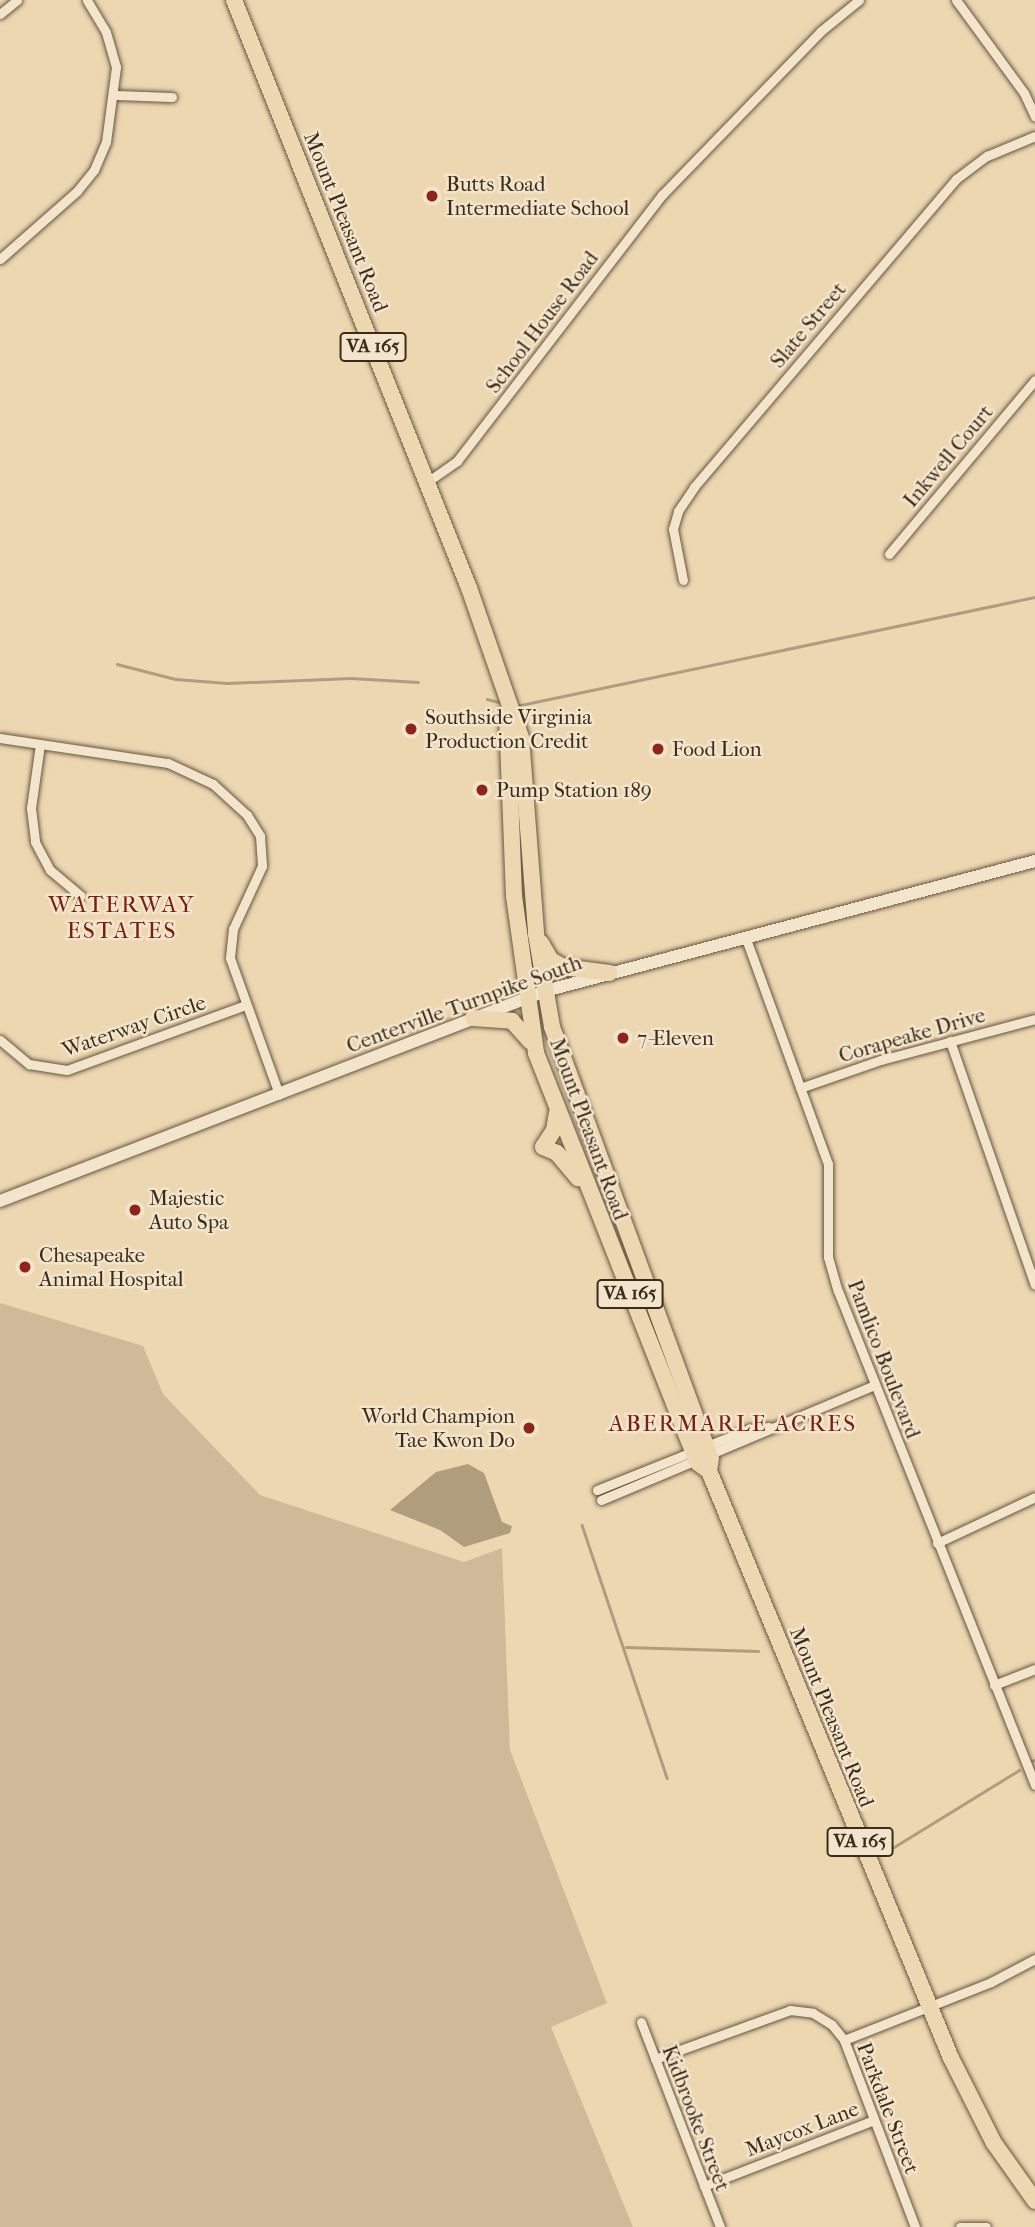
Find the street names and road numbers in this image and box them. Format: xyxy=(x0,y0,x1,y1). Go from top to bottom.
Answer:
street label: Mount Pleasant Road xyxy=(298,128,394,316)
street label: School House Road xyxy=(480,246,604,398)
street label: Slate Street xyxy=(765,277,851,373)
road number: VA 165 xyxy=(338,332,408,362)
street label: Inkwell Court xyxy=(898,400,998,512)
street label: Centerville Turnpike South xyxy=(343,950,585,1058)
street label: Waterway Circle xyxy=(59,990,209,1062)
street label: Corapeake Drive xyxy=(836,1002,988,1068)
street label: Mount Pleasant Road xyxy=(544,1034,634,1224)
street label: Pamlico Boulevard xyxy=(842,1276,926,1442)
road number: VA 165 xyxy=(595,1278,665,1310)
street label: Mount Pleasant Road xyxy=(784,1623,880,1811)
road number: VA 165 xyxy=(825,1826,895,1858)
street label: Parkdale Street xyxy=(851,2039,925,2177)
street label: Kidbrooke Street xyxy=(657,2041,735,2195)
street label: Maycox Lane xyxy=(742,2096,862,2162)

